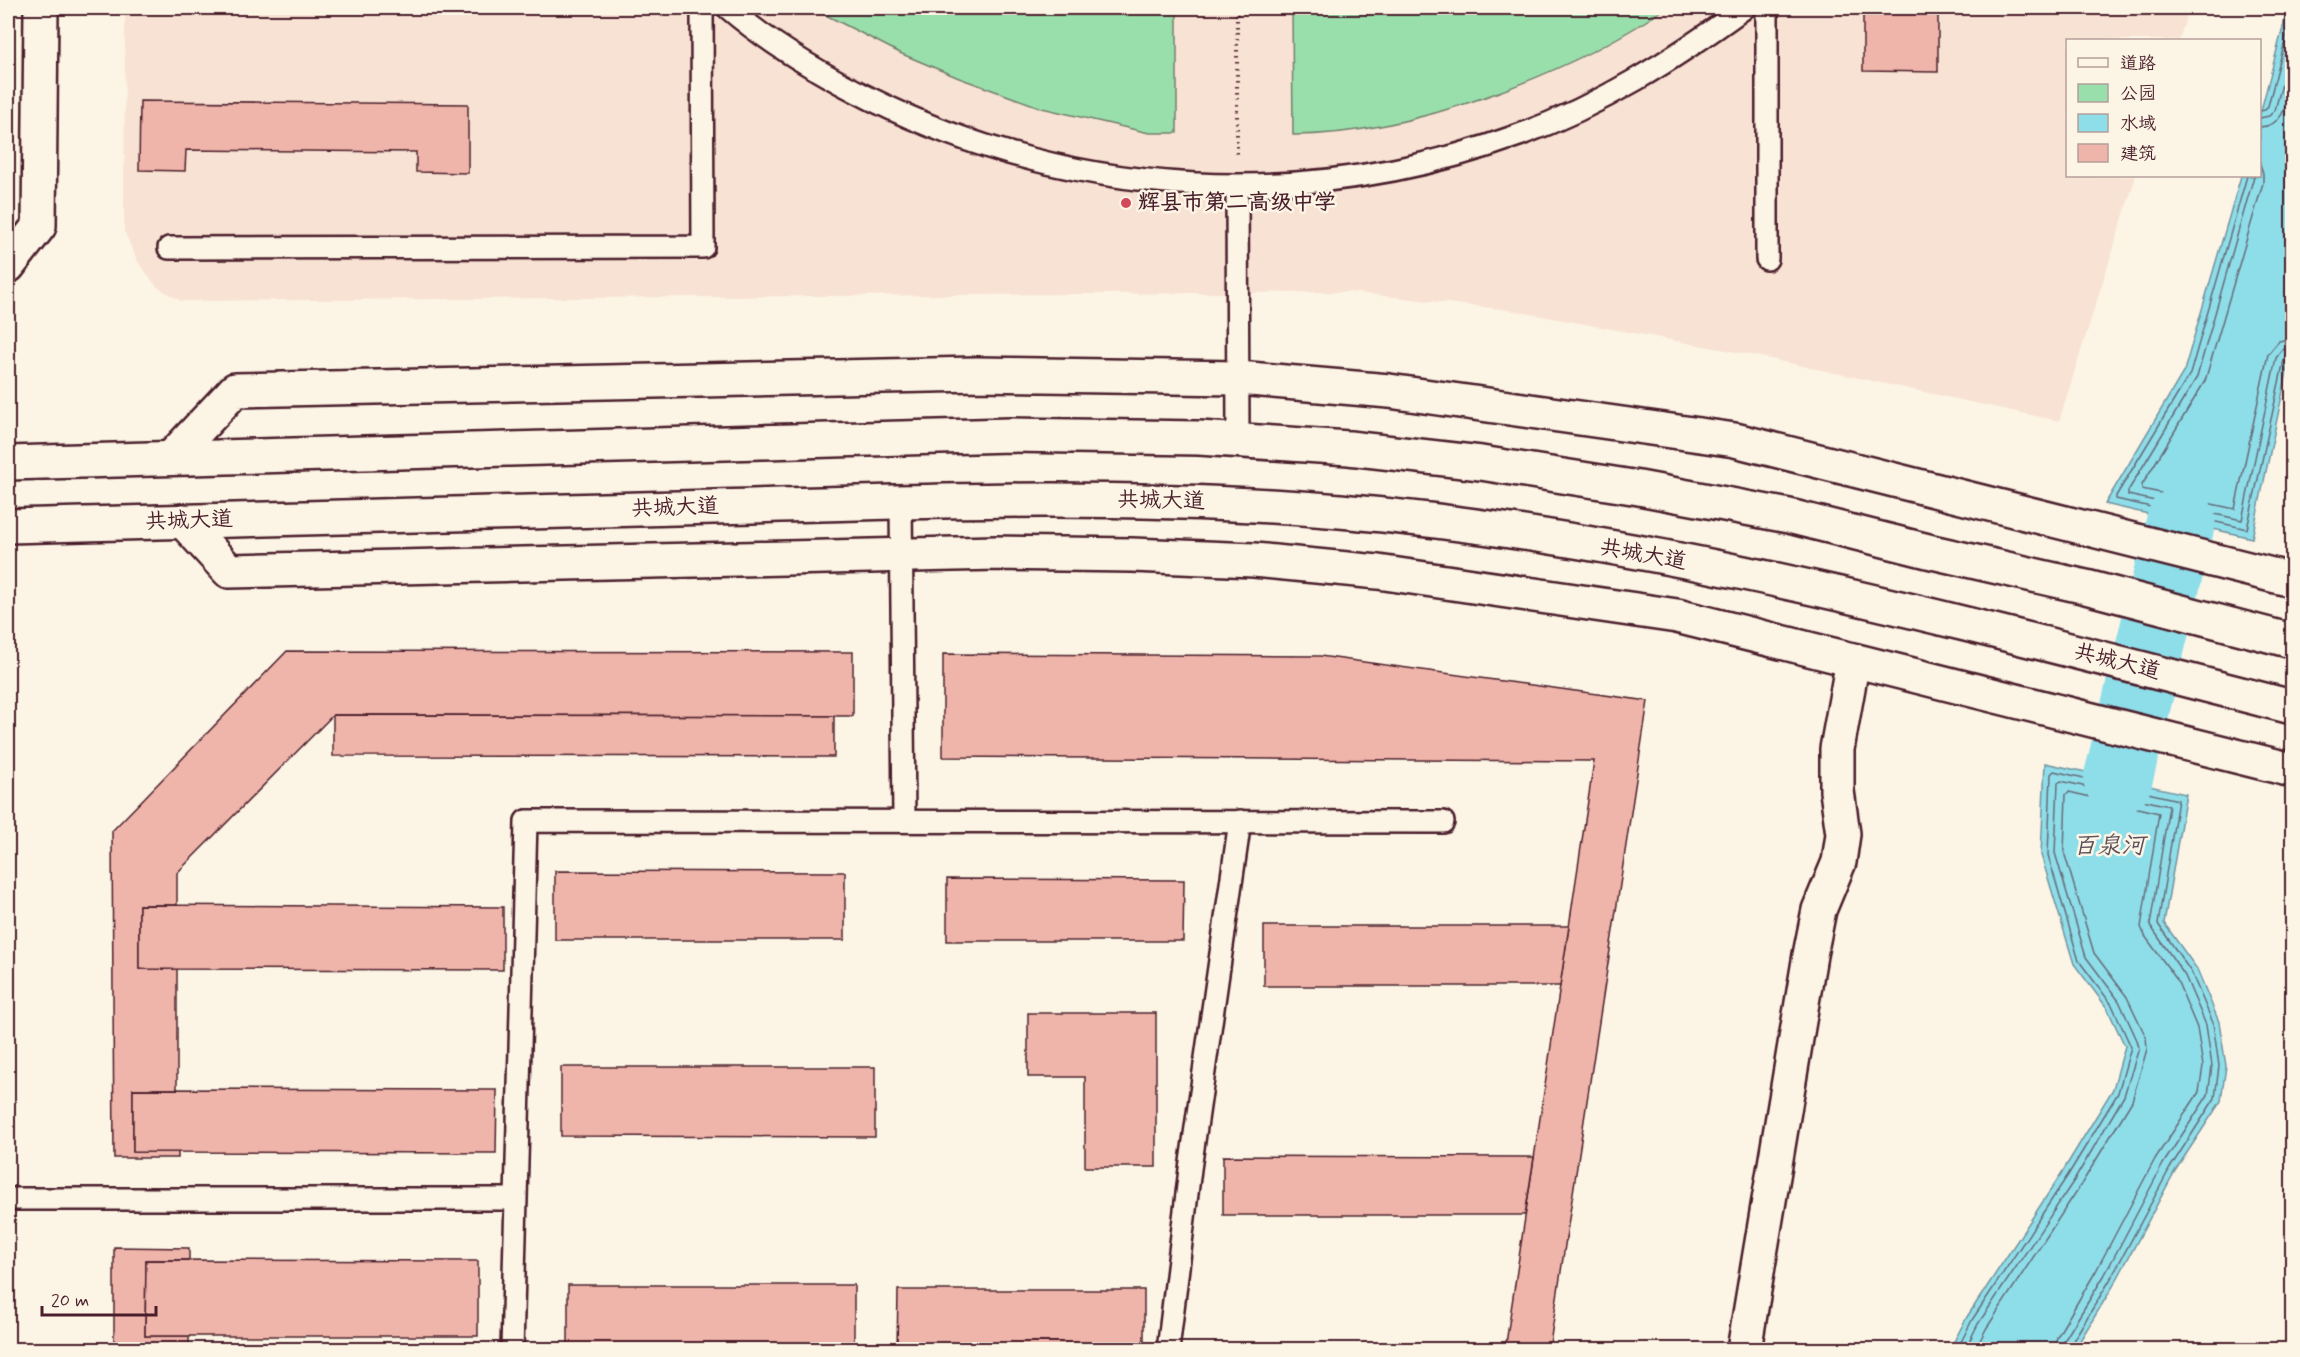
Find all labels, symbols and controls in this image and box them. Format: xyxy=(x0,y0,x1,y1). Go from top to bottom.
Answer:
legend xyxy=(2066,39,2261,177)
text: 道路 xyxy=(2120,52,2156,76)
text: 公园 xyxy=(2120,82,2156,106)
text: 水域 xyxy=(2120,112,2156,136)
text: 建筑 xyxy=(2120,142,2156,166)
place label: 辉县市第二高级中学 xyxy=(1138,189,1336,217)
marker: 辉县市第二高级中学 xyxy=(1119,196,1133,210)
street label: 共城大道 xyxy=(1117,486,1205,516)
street label: 共城大道 xyxy=(631,492,719,524)
street label: 共城大道 xyxy=(145,505,233,537)
street label: 共城大道 xyxy=(1597,534,1689,576)
street label: 共城大道 xyxy=(2071,638,2163,686)
water label: 百泉河 xyxy=(2073,831,2149,862)
scale bar xyxy=(42,1279,156,1317)
text: 20 m xyxy=(51,1289,89,1313)

